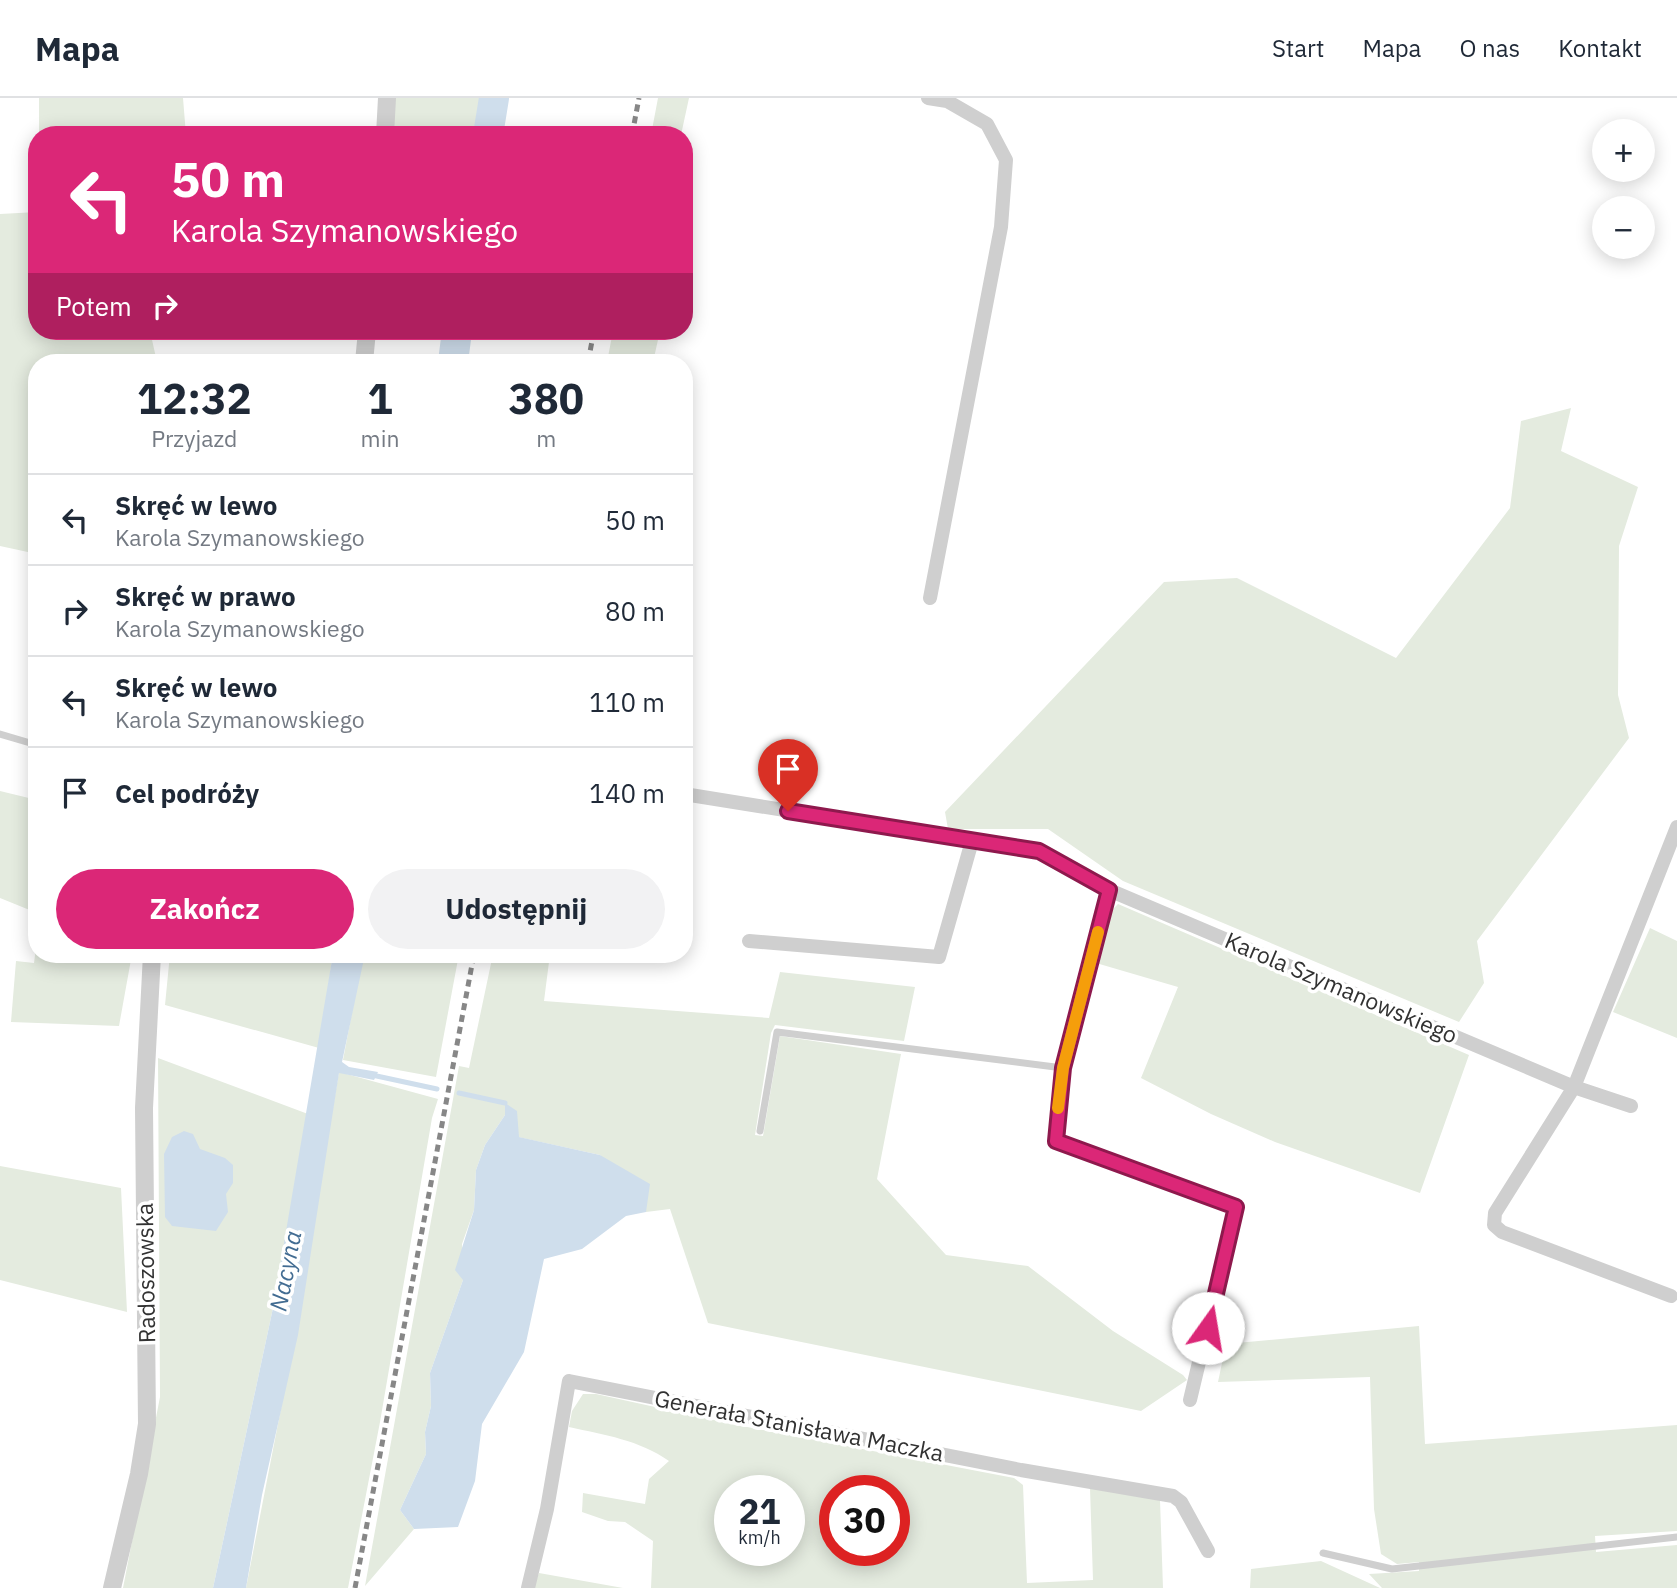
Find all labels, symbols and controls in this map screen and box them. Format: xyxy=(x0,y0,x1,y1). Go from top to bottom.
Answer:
text: Mapa xyxy=(35,27,120,70)
text: Start xyxy=(1272,32,1324,64)
text: Mapa xyxy=(1362,32,1421,64)
text: O nas xyxy=(1459,32,1520,64)
text: Kontakt xyxy=(1558,32,1642,64)
map controls xyxy=(1592,119,1655,259)
button: + xyxy=(1592,119,1655,182)
text: 50 m xyxy=(171,147,285,210)
icon: left xyxy=(56,154,147,245)
button: − xyxy=(1592,196,1655,259)
text: Karola Szymanowskiego xyxy=(171,209,518,251)
icon: right xyxy=(146,287,184,325)
text: Potem xyxy=(56,289,132,323)
text: 12:32 xyxy=(137,371,252,426)
text: 1 xyxy=(367,371,393,426)
text: 380 xyxy=(508,371,584,426)
text: Przyjazd xyxy=(151,423,237,453)
text: min xyxy=(361,423,399,453)
text: m xyxy=(536,423,556,453)
text: Skręć w lewo xyxy=(115,488,277,522)
icon: left xyxy=(56,501,94,539)
text: 50 m xyxy=(605,503,665,537)
text: Karola Szymanowskiego xyxy=(115,522,365,552)
text: Skręć w prawo xyxy=(115,579,296,613)
icon: right xyxy=(56,592,94,630)
text: 80 m xyxy=(605,594,665,628)
text: Karola Szymanowskiego xyxy=(115,613,365,643)
text: Skręć w lewo xyxy=(115,670,277,704)
icon: left xyxy=(56,683,94,721)
text: 110 m xyxy=(589,685,665,719)
text: Karola Szymanowskiego xyxy=(115,704,365,734)
pin xyxy=(758,739,818,811)
icon: arrive xyxy=(769,750,807,788)
icon: arrive xyxy=(56,774,94,812)
text: Cel podróży xyxy=(115,776,259,810)
text: 140 m xyxy=(589,776,665,810)
button: Zakończ xyxy=(56,869,354,949)
button: Udostępnij xyxy=(368,869,665,949)
street label: Karola Szymanowskiego xyxy=(1221,925,1462,1050)
street label: Radoszowska xyxy=(129,1203,161,1343)
water label: Nacyna xyxy=(262,1228,308,1314)
position arrow xyxy=(1171,1291,1245,1365)
street label: Generała Stanisława Maczka xyxy=(652,1382,946,1468)
speed limit sign: 30 xyxy=(819,1475,910,1566)
text: 21 xyxy=(738,1488,781,1534)
text: km/h xyxy=(738,1526,781,1549)

